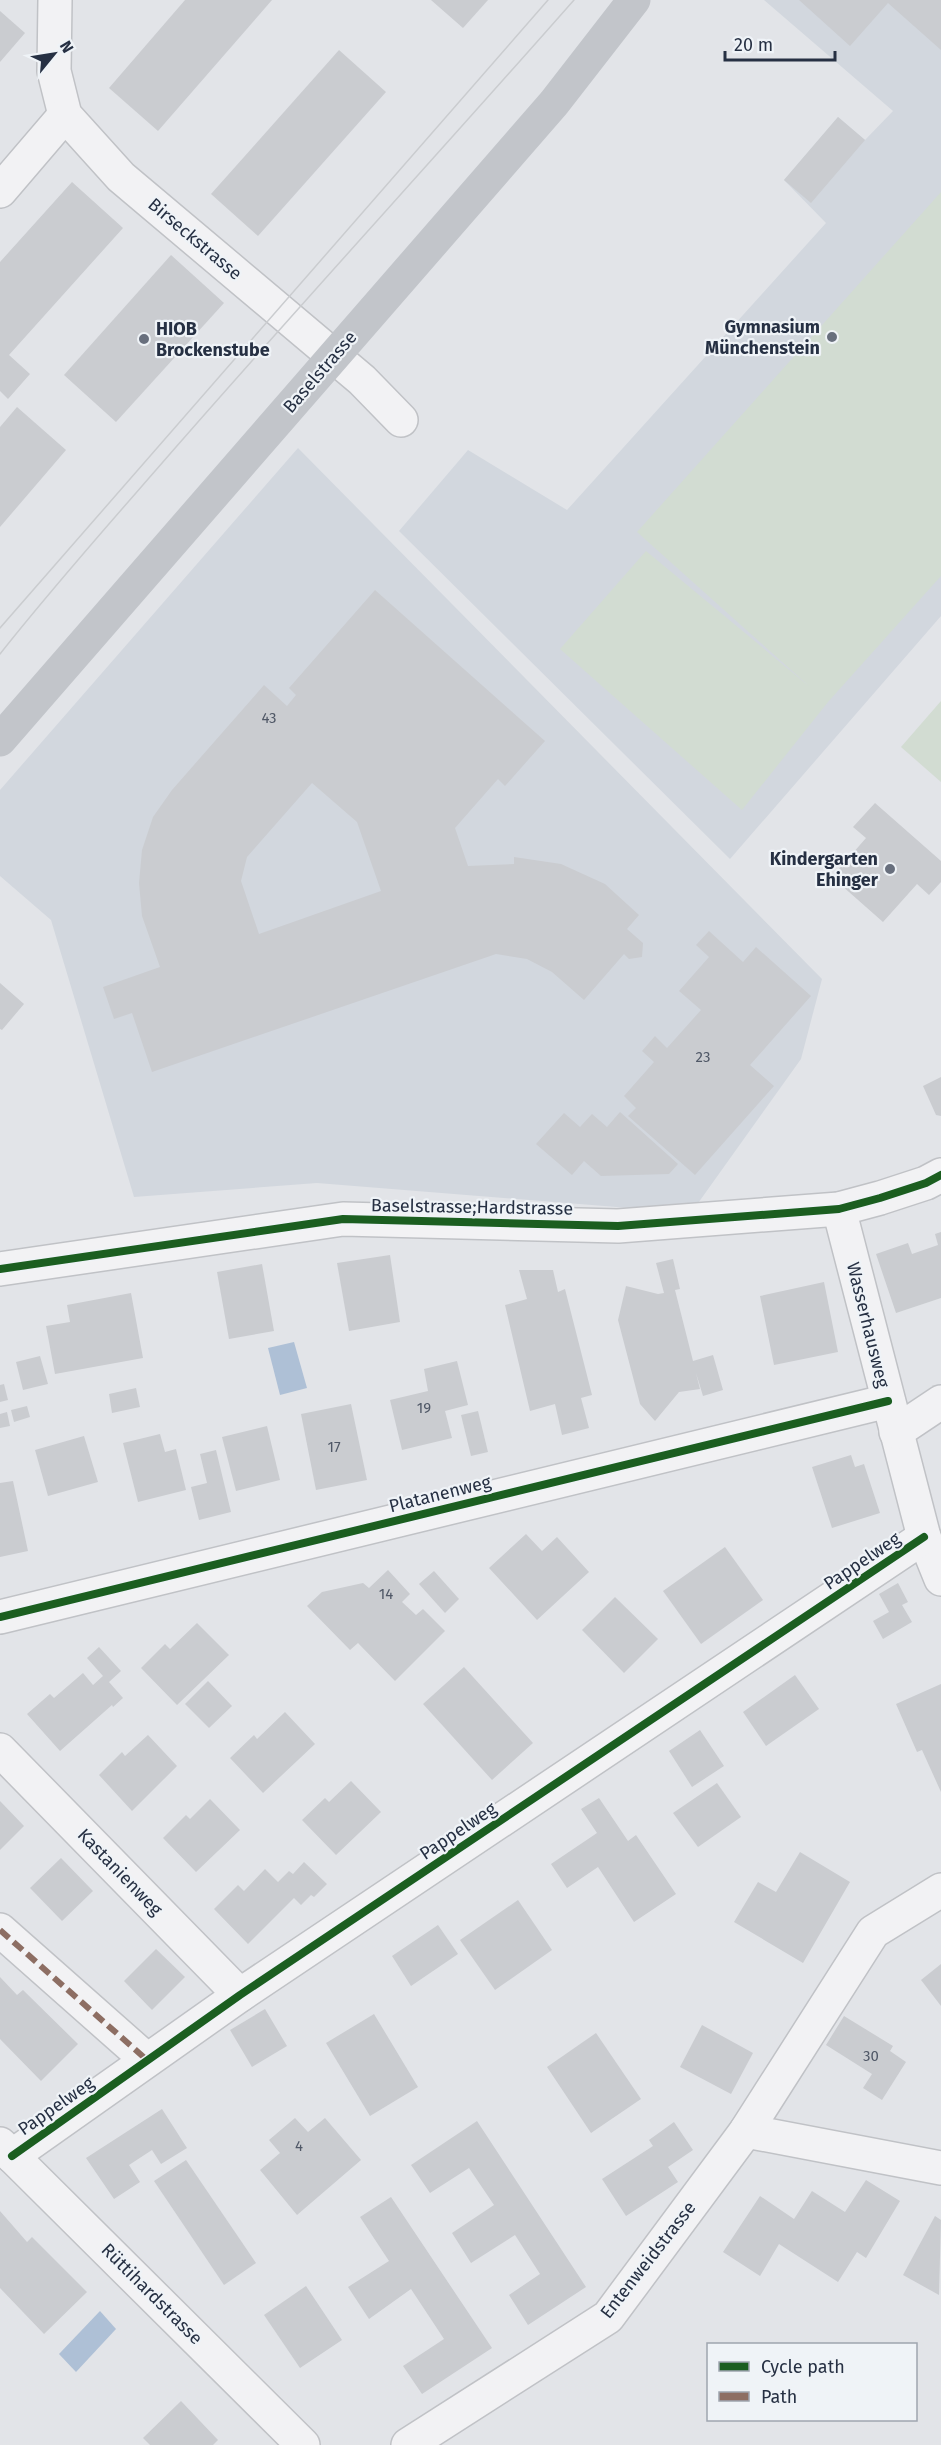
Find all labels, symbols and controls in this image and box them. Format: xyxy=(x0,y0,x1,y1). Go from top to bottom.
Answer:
north arrow xyxy=(24,24,84,84)
scale bar xyxy=(725,24,834,62)
text: 20 m xyxy=(734,34,773,56)
text: N xyxy=(56,37,77,56)
street label: Birseckstrasse xyxy=(144,193,246,285)
place label: Gymnasium Münchenstein xyxy=(705,316,820,359)
place label: HIOB Brockenstube xyxy=(156,318,270,361)
street label: Baselstrasse xyxy=(278,327,362,417)
marker: Gymnasium Münchenstein xyxy=(825,330,839,344)
marker: HIOB Brockenstube xyxy=(137,332,151,346)
house number: 43 xyxy=(261,709,277,727)
place label: Kindergarten Ehinger xyxy=(770,848,879,891)
marker: Kindergarten Ehinger xyxy=(883,862,897,876)
house number: 23 xyxy=(696,1048,710,1066)
street label: Baselstrasse;Hardstrasse xyxy=(371,1194,573,1220)
street label: Wasserhausweg xyxy=(842,1260,894,1391)
house number: 19 xyxy=(417,1399,431,1417)
house number: 17 xyxy=(327,1438,341,1456)
street label: Platanenweg xyxy=(387,1471,494,1517)
street label: Pappelweg xyxy=(819,1527,905,1595)
house number: 14 xyxy=(379,1585,393,1603)
street label: Pappelweg xyxy=(415,1797,501,1865)
street label: Kastanienweg xyxy=(73,1824,168,1921)
house number: 30 xyxy=(863,2047,879,2065)
street label: Pappelweg xyxy=(14,2071,99,2140)
house number: 4 xyxy=(295,2137,303,2155)
street label: Entenweidstrasse xyxy=(595,2197,701,2323)
street label: Rüttihardstrasse xyxy=(97,2239,207,2349)
legend xyxy=(707,2343,917,2421)
text: Cycle path xyxy=(761,2356,845,2378)
text: Path xyxy=(761,2386,797,2408)

